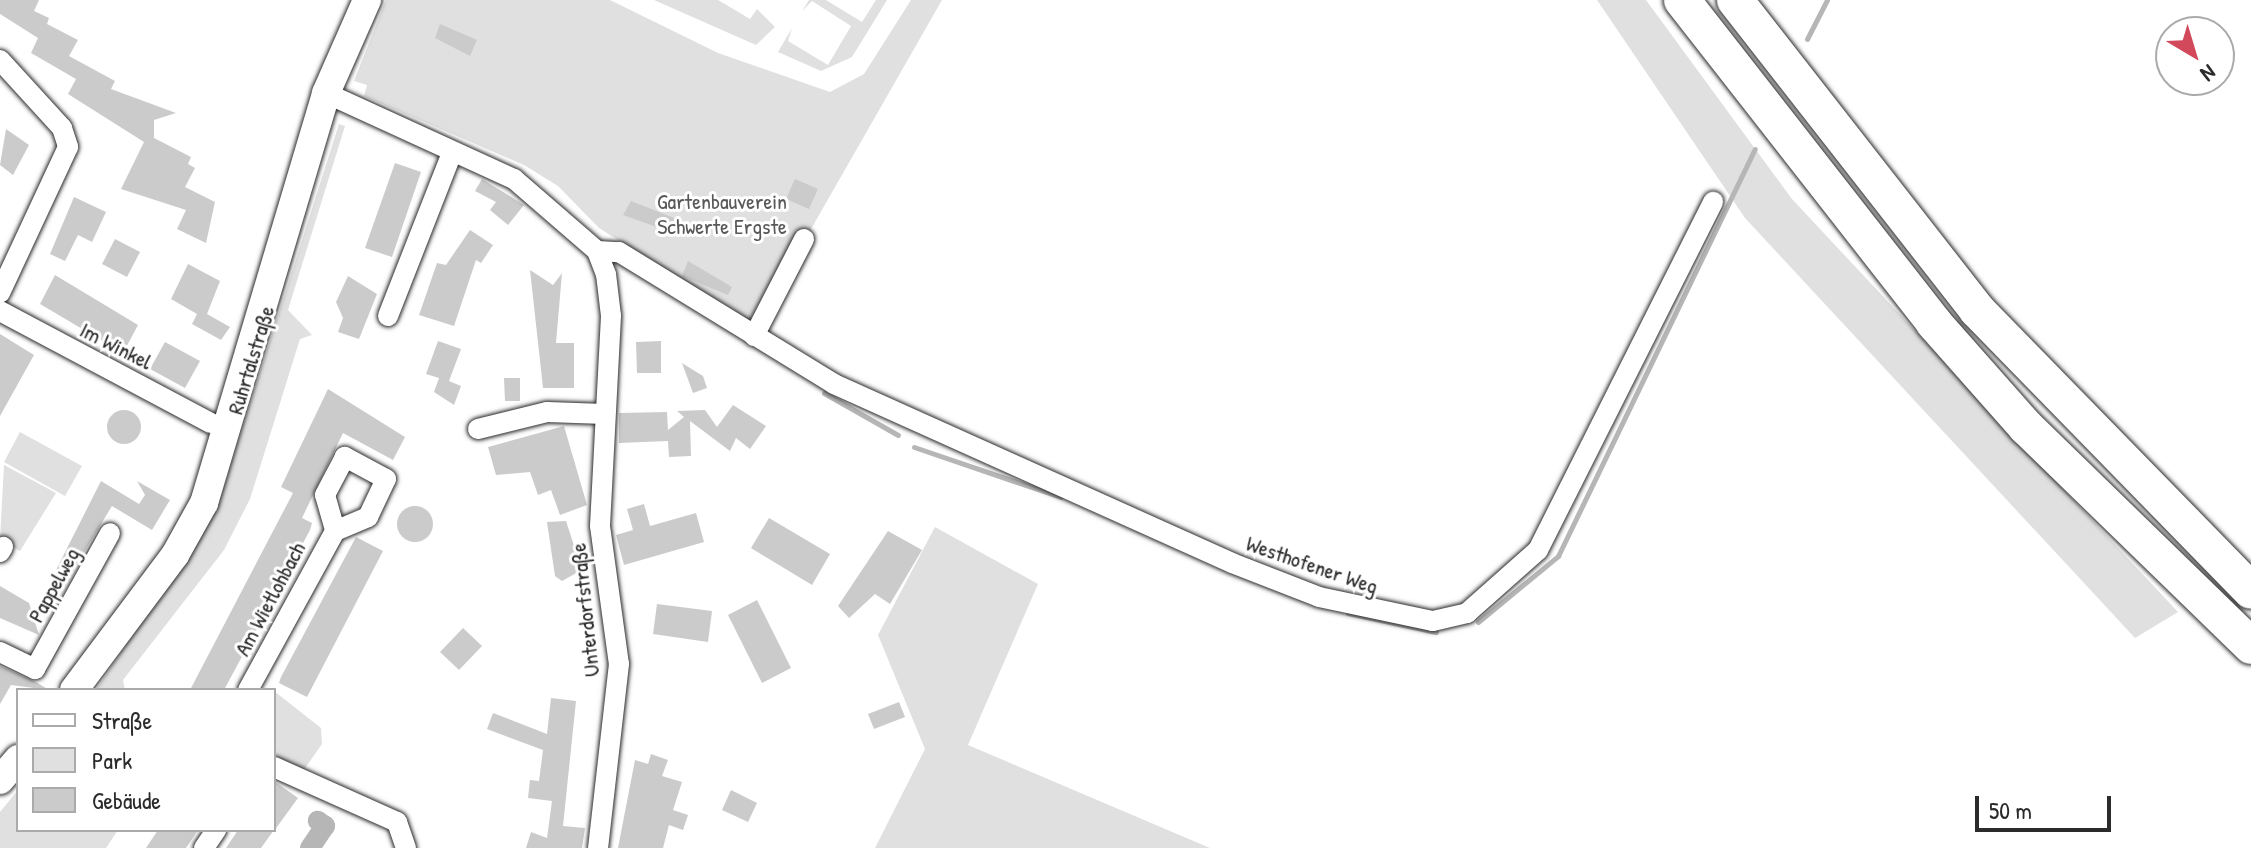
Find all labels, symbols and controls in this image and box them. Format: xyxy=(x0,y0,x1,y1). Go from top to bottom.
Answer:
north arrow xyxy=(2155,16,2235,96)
text: N xyxy=(2195,58,2222,89)
park label: Gartenbauverein Schwerte Ergste xyxy=(657,188,787,240)
street label: Ruhrtalstraße xyxy=(222,303,280,417)
street label: Im Winkel xyxy=(76,317,156,375)
street label: Westhofener Weg xyxy=(1243,530,1381,600)
street label: Am Wietlohbach xyxy=(229,538,311,660)
street label: Unterdorfstraße xyxy=(565,542,605,678)
street label: Pappelweg xyxy=(23,543,85,627)
legend xyxy=(16,688,276,832)
text: Straße xyxy=(92,704,152,736)
text: Park xyxy=(92,744,132,776)
scale bar xyxy=(1979,780,2115,830)
text: Gebäude xyxy=(92,784,161,816)
text: 50 m xyxy=(1989,794,2032,826)

